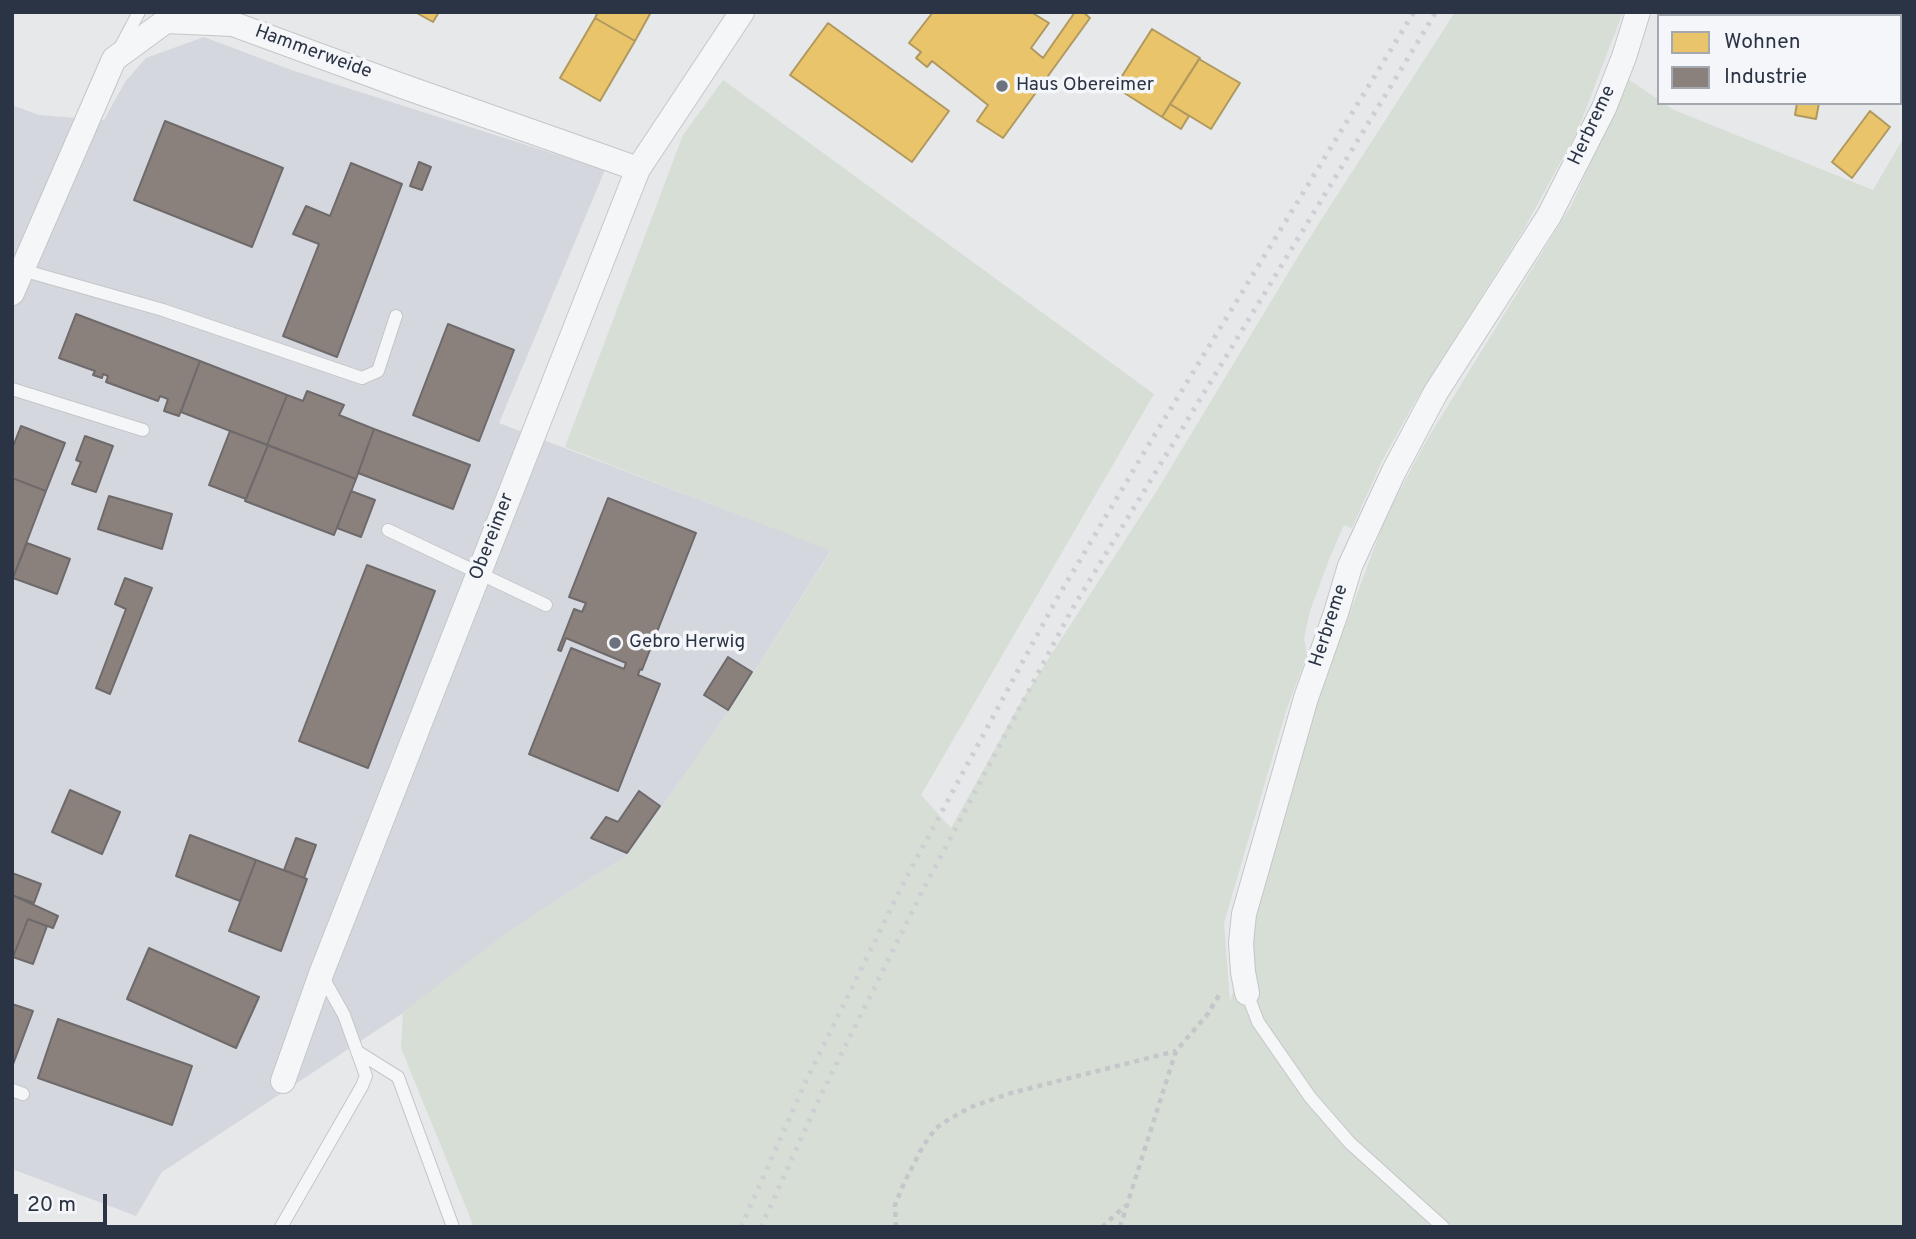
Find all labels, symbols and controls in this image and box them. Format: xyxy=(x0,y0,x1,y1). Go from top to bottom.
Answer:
legend xyxy=(1657,14,1902,105)
street label: Hammerweide xyxy=(251,21,375,85)
text: Wohnen xyxy=(1724,29,1801,56)
text: Industrie xyxy=(1724,64,1807,91)
place label: Haus Obereimer xyxy=(1016,75,1154,97)
marker: Haus Obereimer xyxy=(994,78,1010,94)
street label: Herbreme xyxy=(1565,82,1621,170)
street label: Obereimer xyxy=(466,490,520,584)
street label: Herbreme xyxy=(1306,582,1354,670)
place label: Gebro Herwig xyxy=(629,632,745,654)
marker: Gebro Herwig xyxy=(607,635,623,651)
scale bar xyxy=(18,1180,110,1224)
text: 20 m xyxy=(27,1192,76,1219)

